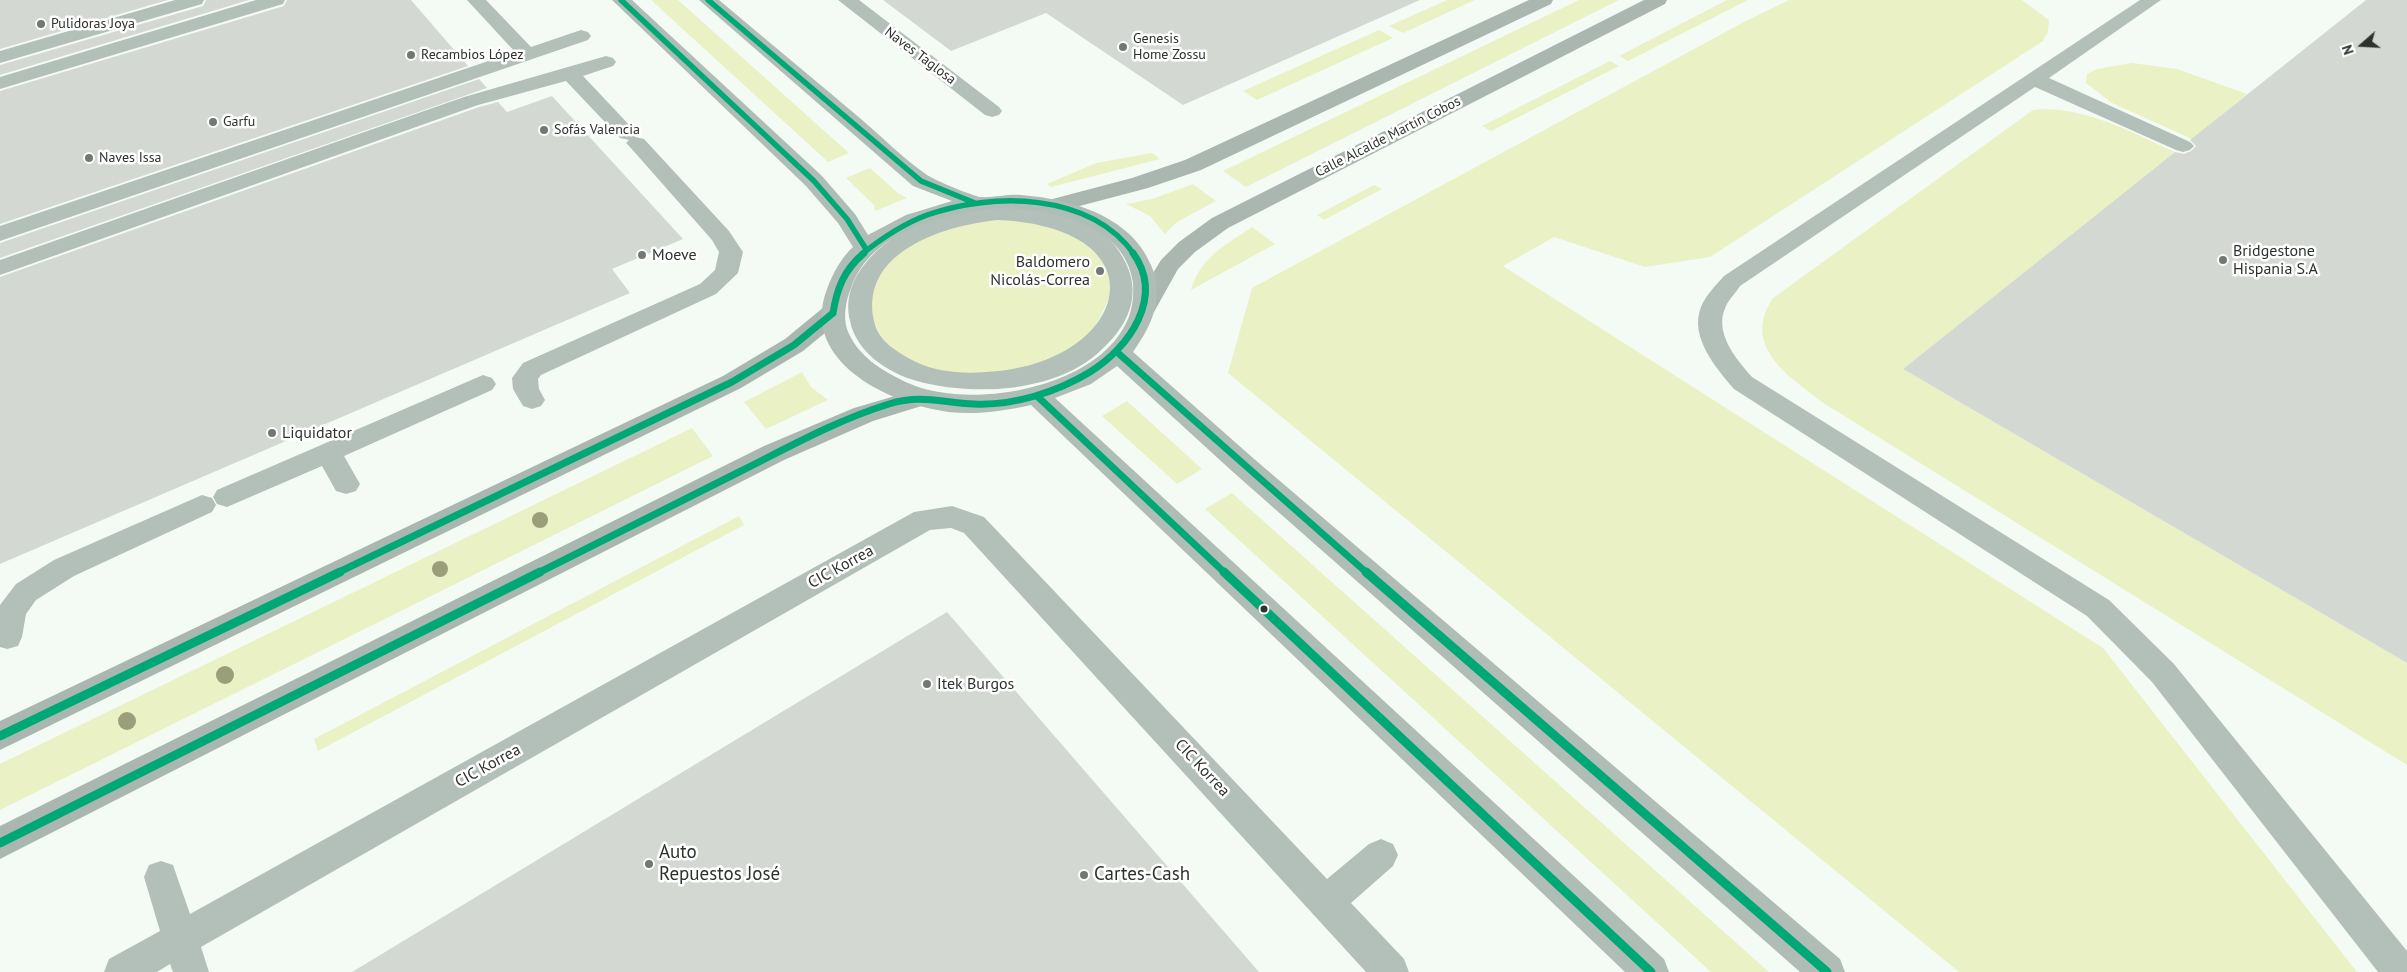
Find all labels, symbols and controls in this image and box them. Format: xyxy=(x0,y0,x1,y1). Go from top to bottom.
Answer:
place label: Pulidoras Joya xyxy=(51,16,135,32)
marker: Pulidoras Joya xyxy=(35,18,47,30)
north arrow xyxy=(2337,20,2387,70)
street label: Naves Taglosa xyxy=(881,24,959,88)
place label: Genesis Home Zossu xyxy=(1133,31,1206,64)
marker: Genesis Home Zossu xyxy=(1117,41,1129,53)
text: N xyxy=(2338,43,2358,57)
place label: Recambios López xyxy=(421,47,523,63)
marker: Recambios López xyxy=(405,49,417,61)
street label: Calle Alcalde Martín Cobos xyxy=(1313,93,1463,181)
place label: Garfu xyxy=(223,114,255,130)
marker: Garfu xyxy=(207,116,219,128)
place label: Sofás Valencia xyxy=(554,122,640,138)
marker: Sofás Valencia xyxy=(538,124,550,136)
place label: Naves Issa xyxy=(99,150,162,166)
marker: Naves Issa xyxy=(83,152,95,164)
place label: Bridgestone Hispania S.A xyxy=(2233,241,2318,279)
place label: Moeve xyxy=(652,245,697,265)
marker: Moeve xyxy=(636,249,648,261)
place label: Baldomero Nicolás-Correa xyxy=(990,252,1090,290)
marker: Bridgestone Hispania S.A xyxy=(2217,254,2229,266)
marker: Baldomero Nicolás-Correa xyxy=(1094,265,1106,277)
place label: Liquidator xyxy=(282,423,352,443)
marker: Liquidator xyxy=(266,427,278,439)
street label: CIC Korrea xyxy=(805,541,877,593)
unlabelled marker xyxy=(1259,604,1269,614)
place label: Itek Burgos xyxy=(937,674,1014,694)
marker: Itek Burgos xyxy=(921,678,933,690)
street label: CIC Korrea xyxy=(1171,735,1233,801)
street label: CIC Korrea xyxy=(452,740,524,792)
place label: Auto Repuestos José xyxy=(659,842,780,886)
marker: Auto Repuestos José xyxy=(643,858,655,870)
place label: Cartes-Cash xyxy=(1094,864,1190,886)
marker: Cartes-Cash xyxy=(1078,869,1090,881)

